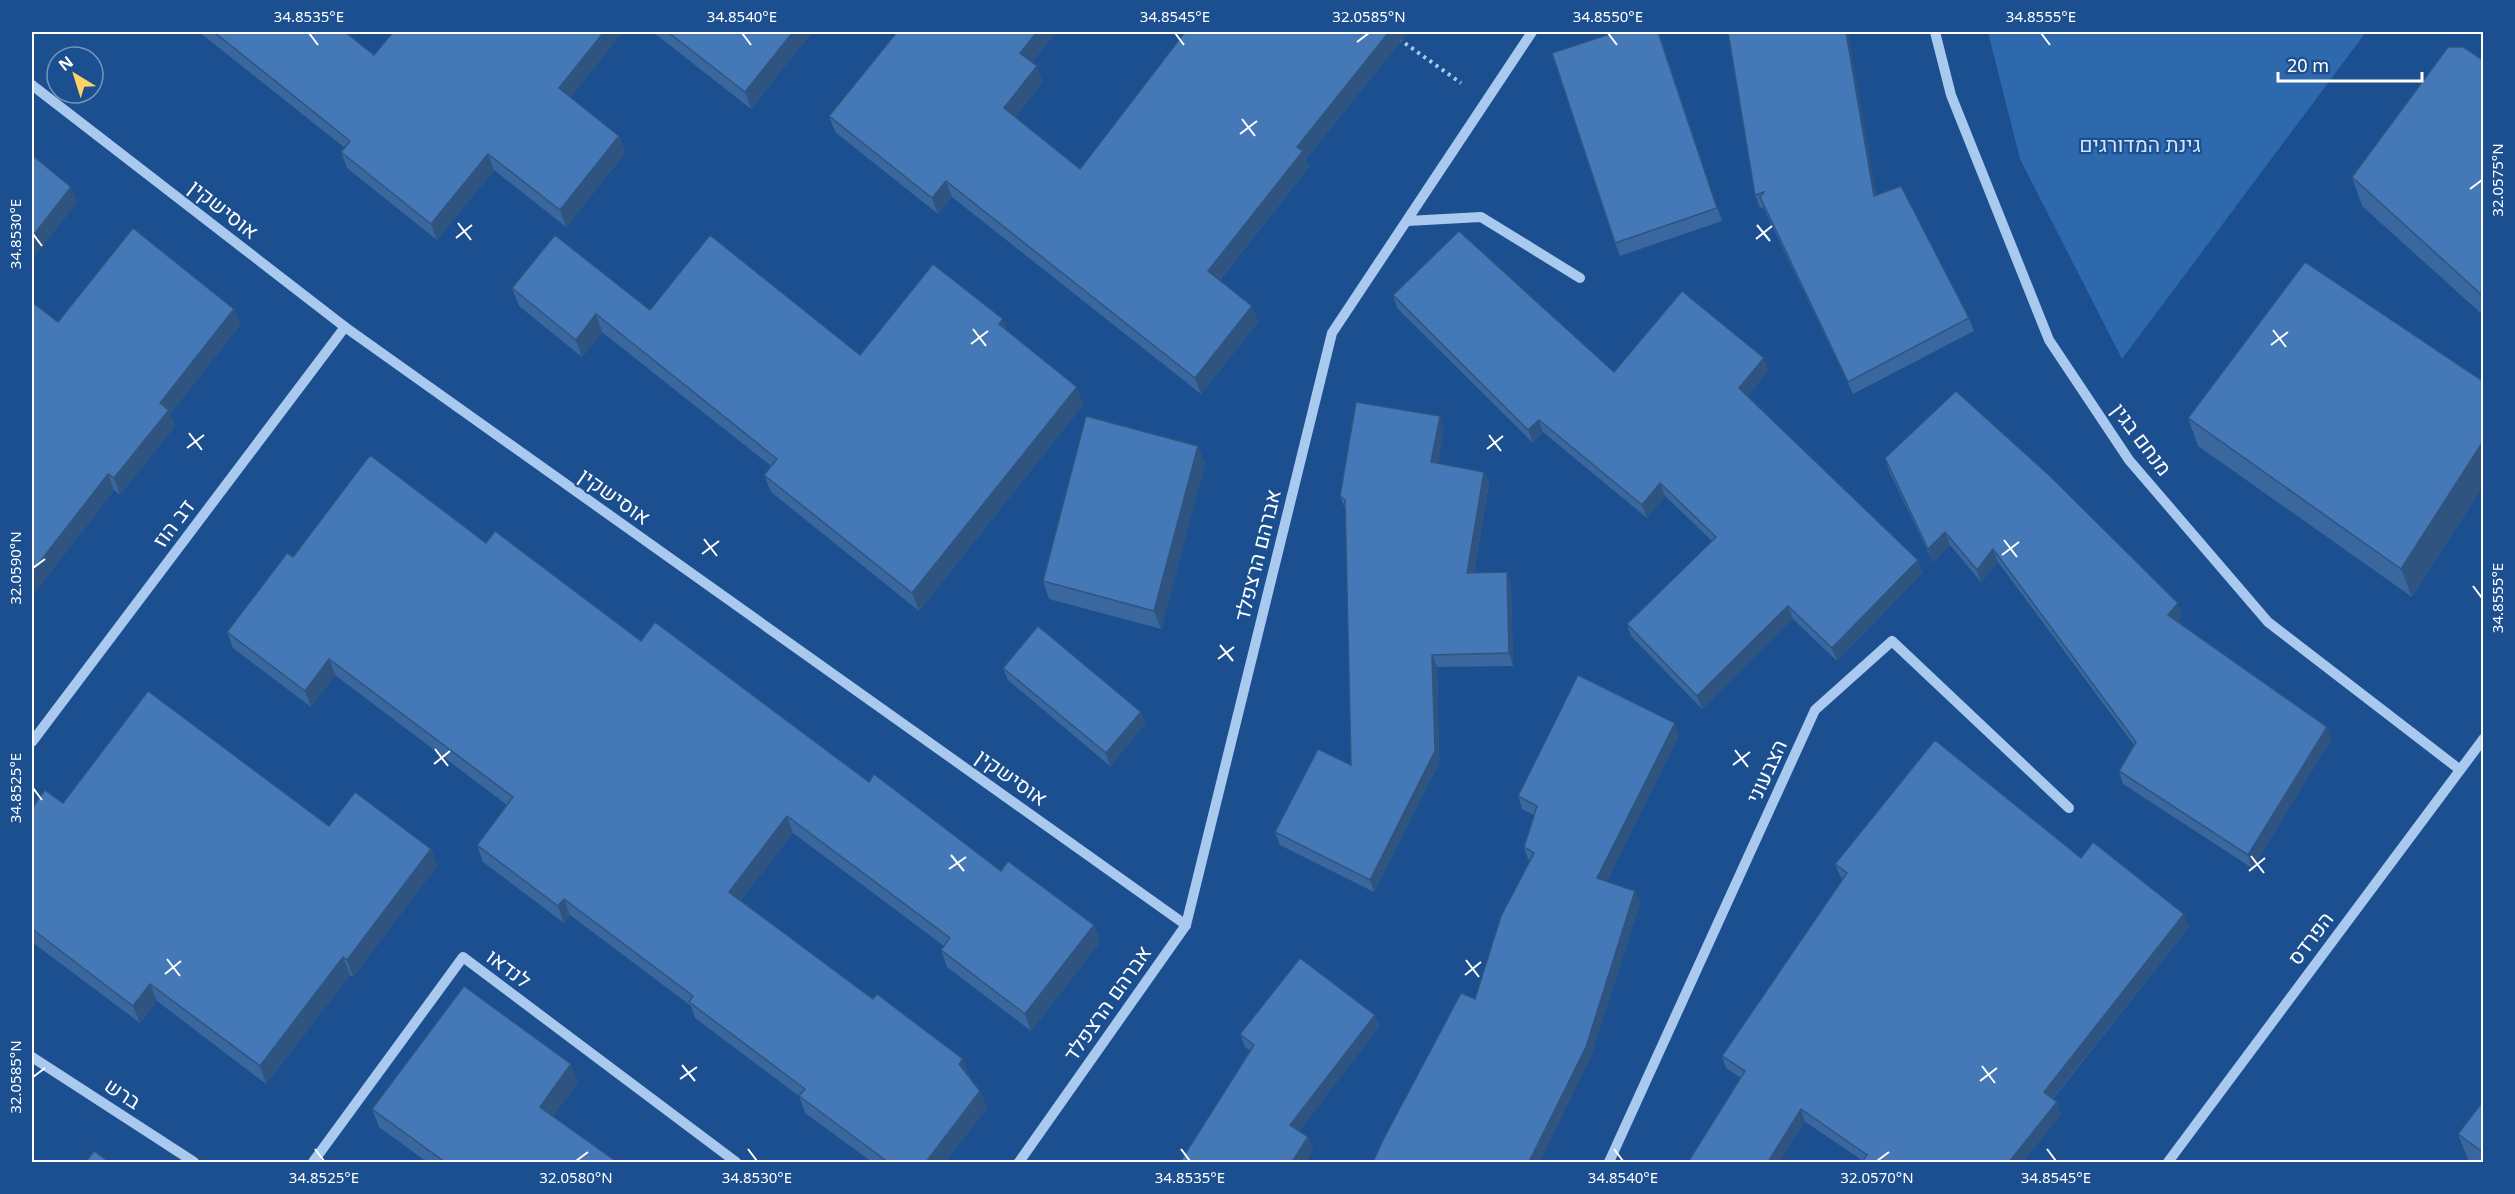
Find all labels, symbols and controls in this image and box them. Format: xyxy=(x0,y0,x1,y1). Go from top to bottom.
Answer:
text: 34.8535°E xyxy=(274,6,344,26)
text: 34.8540°E xyxy=(707,6,777,26)
text: 34.8545°E xyxy=(1140,6,1210,26)
text: 32.0585°N xyxy=(1332,6,1406,26)
text: 34.8550°E xyxy=(1573,6,1643,26)
text: 34.8555°E xyxy=(2006,6,2076,26)
north arrow xyxy=(45,45,105,105)
scale bar xyxy=(2278,45,2422,83)
text: N xyxy=(54,51,78,76)
text: 20 m xyxy=(2287,53,2329,77)
park label: גינת המדורגים xyxy=(2079,130,2201,158)
text: 32.0575°N xyxy=(2487,143,2507,217)
street label: אוסישקין xyxy=(183,173,265,245)
text: 34.8530°E xyxy=(5,199,25,269)
street label: מנחם בגין xyxy=(2106,397,2178,481)
street label: אוסישקין xyxy=(574,461,656,531)
street label: אברהם הרצפלד xyxy=(1227,486,1287,624)
street label: דב הוז xyxy=(146,493,200,553)
text: 32.0590°N xyxy=(5,531,25,605)
text: 34.8555°E xyxy=(2487,563,2507,633)
street label: הצבעוני xyxy=(1739,735,1793,807)
street label: אוסישקין xyxy=(971,742,1053,812)
text: 34.8525°E xyxy=(5,753,25,823)
street label: הפרדס xyxy=(2281,906,2339,970)
street label: אברהם הרצפלד xyxy=(1057,940,1157,1066)
street label: לנדאו xyxy=(481,942,537,994)
text: 32.0585°N xyxy=(5,1040,25,1114)
street label: ברש xyxy=(99,1071,147,1115)
text: 34.8525°E xyxy=(289,1167,359,1187)
text: 32.0580°N xyxy=(539,1167,613,1187)
text: 34.8530°E xyxy=(722,1167,792,1187)
text: 34.8535°E xyxy=(1155,1167,1225,1187)
text: 34.8540°E xyxy=(1588,1167,1658,1187)
text: 32.0570°N xyxy=(1840,1167,1914,1187)
text: 34.8545°E xyxy=(2021,1167,2091,1187)

